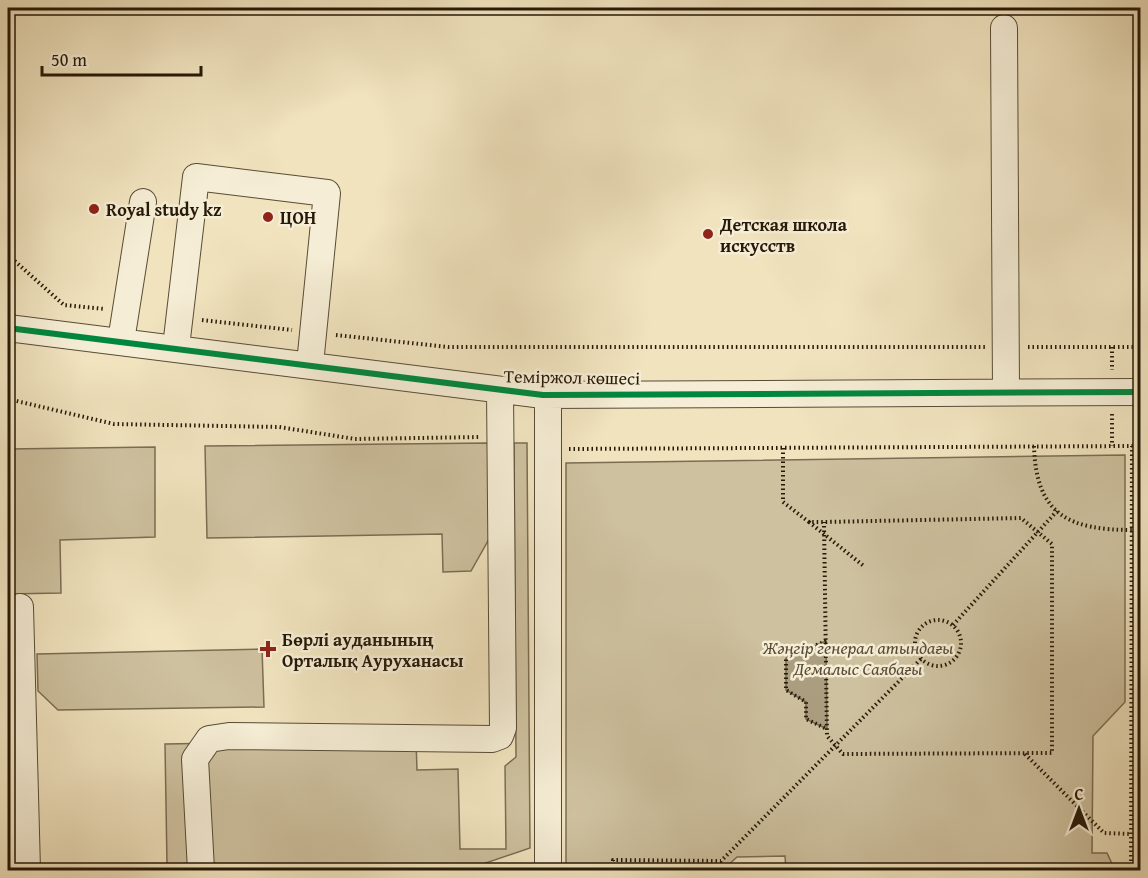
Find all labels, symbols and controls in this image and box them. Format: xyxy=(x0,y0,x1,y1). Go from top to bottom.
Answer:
scale bar xyxy=(42,39,201,77)
text: 50 m xyxy=(51,46,87,73)
place label: Royal study kz xyxy=(106,196,222,223)
marker: Royal study kz xyxy=(87,202,101,216)
place label: ЦОН xyxy=(280,204,316,231)
marker: ЦОН xyxy=(261,210,275,224)
place label: Детская школа искусств xyxy=(719,211,848,259)
marker: Детская школа искусств xyxy=(701,227,715,241)
street label: Теміржол көшесі xyxy=(504,362,640,392)
place label: Бөрлі ауданының Орталық Ауруханасы xyxy=(282,626,463,674)
park label: Жәңгір генерал атындағы Демалыс Саябағы xyxy=(762,634,953,682)
marker: Бөрлі ауданының Орталық Ауруханасы xyxy=(259,640,277,658)
north arrow xyxy=(1049,779,1109,839)
text: С xyxy=(1074,782,1084,806)

